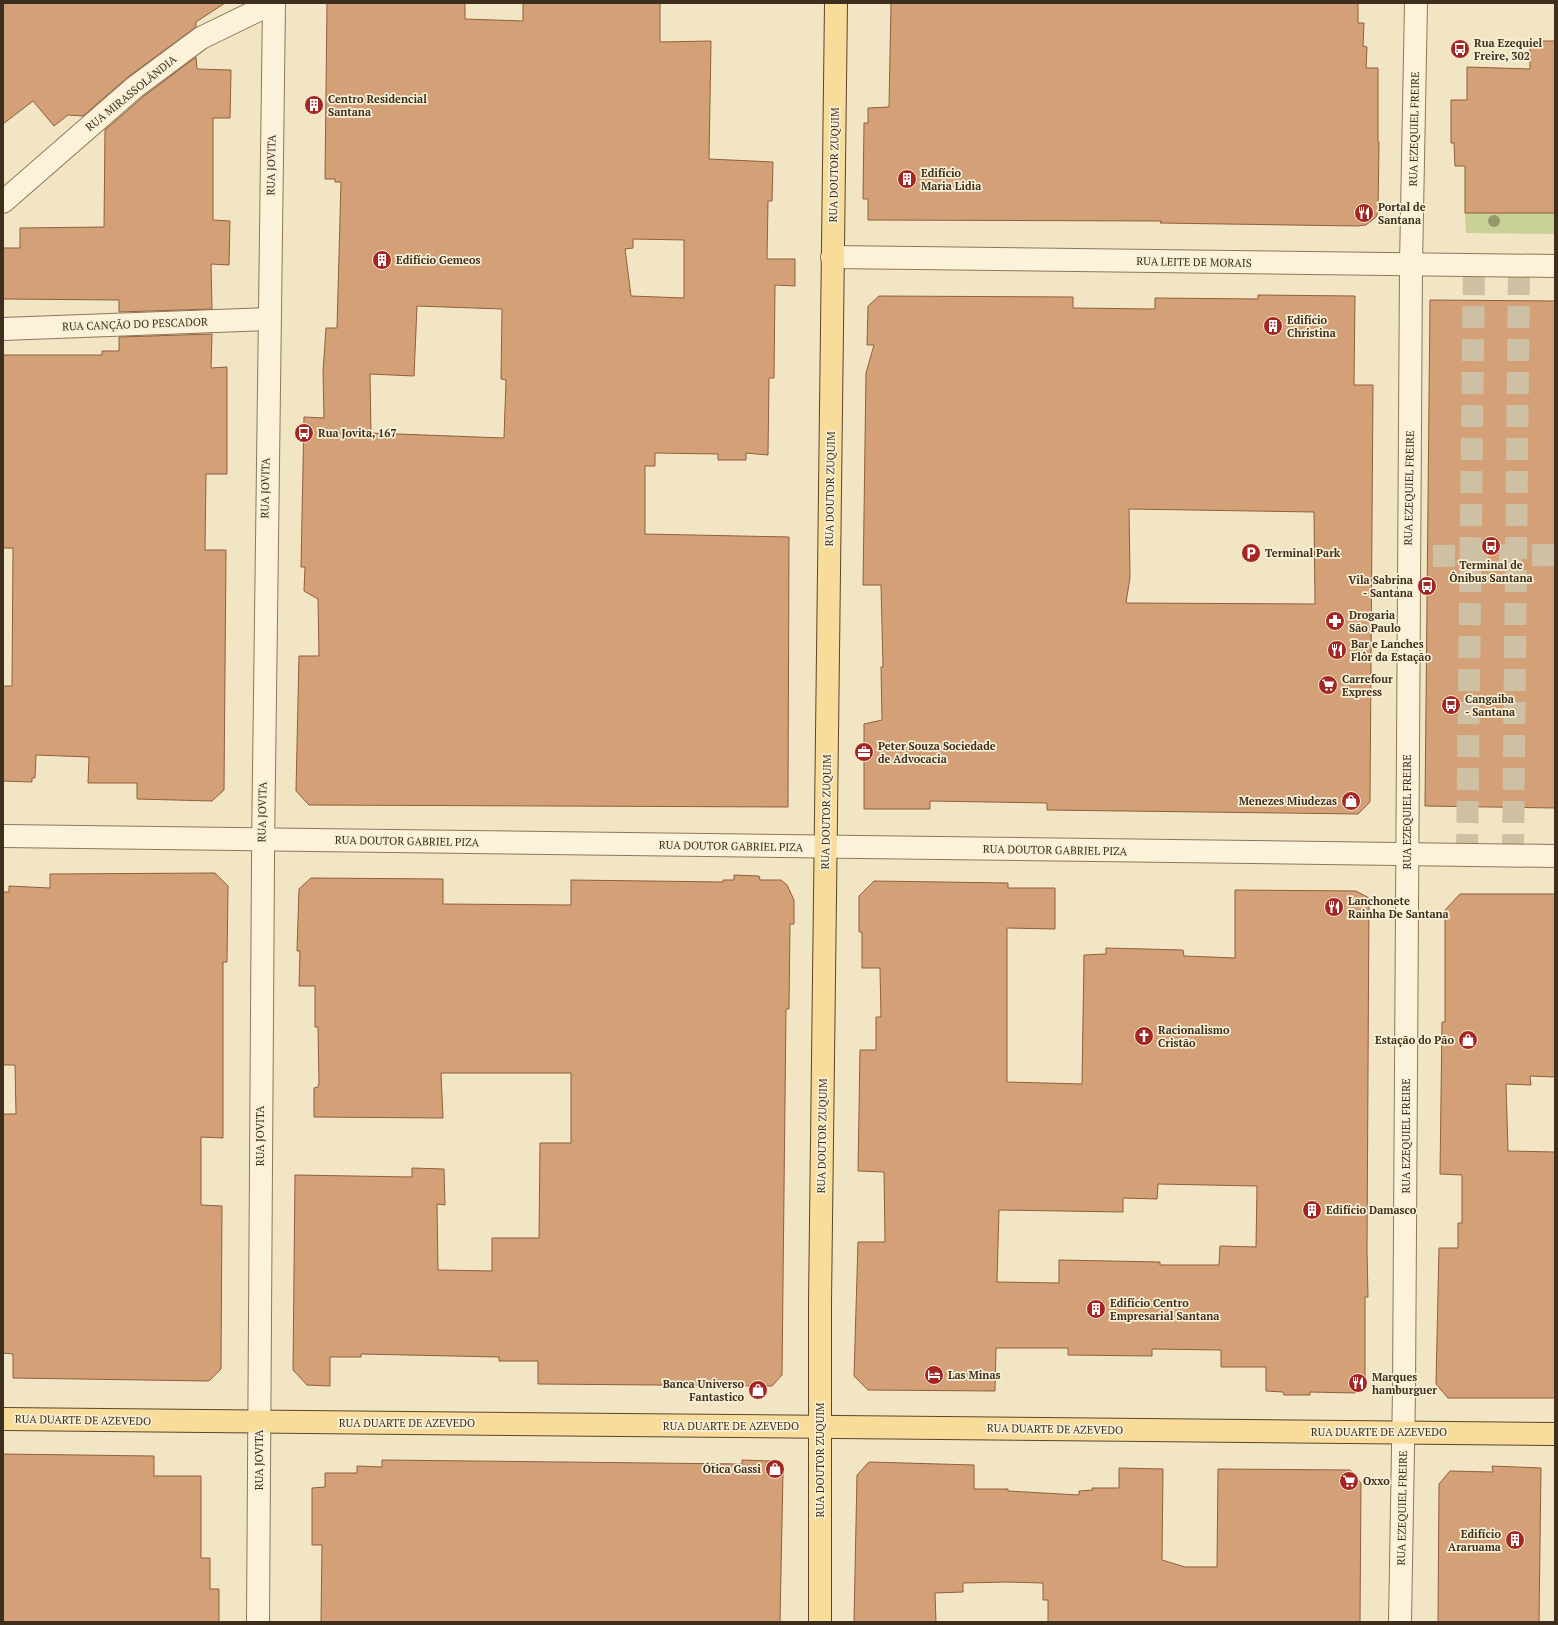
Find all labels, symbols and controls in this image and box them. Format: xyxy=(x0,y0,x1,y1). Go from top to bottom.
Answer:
place label: Rua Ezequiel Freire, 302 xyxy=(1474,36,1543,63)
bus stop icon: Rua Ezequiel Freire, 302 xyxy=(1449,38,1471,60)
street label: RUA MIRASSOLÂNDIA xyxy=(83,52,180,134)
street label: RUA EZEQUIEL FREIRE xyxy=(1406,71,1422,187)
place label: Centro Residencial Santana xyxy=(328,92,427,119)
building icon: Centro Residencial Santana xyxy=(303,94,325,116)
street label: RUA DOUTOR ZUQUIM xyxy=(826,107,842,223)
street label: RUA JOVITA xyxy=(263,134,279,195)
place label: Edifício Maria Lidia xyxy=(921,166,981,193)
building icon: Edifício Maria Lidia xyxy=(896,168,918,190)
place label: Portal de Santana xyxy=(1378,200,1426,227)
restaurant icon: Portal de Santana xyxy=(1353,202,1375,224)
building icon: Edifício Gemeos xyxy=(371,249,393,271)
place label: Edifício Gemeos xyxy=(396,253,480,267)
street label: RUA LEITE DE MORAIS xyxy=(1136,254,1252,270)
place label: Edifício Christina xyxy=(1287,313,1336,340)
street label: RUA CANÇÃO DO PESCADOR xyxy=(62,314,208,334)
building icon: Edifício Christina xyxy=(1262,315,1284,337)
bus stop icon: Rua Jovita, 167 xyxy=(293,422,315,444)
place label: Rua Jovita, 167 xyxy=(318,426,397,440)
street label: RUA EZEQUIEL FREIRE xyxy=(1401,430,1417,546)
street label: RUA DOUTOR ZUQUIM xyxy=(822,431,838,547)
street label: RUA JOVITA xyxy=(257,457,273,518)
bus stop icon: Terminal de Ônibus Santana xyxy=(1480,535,1502,557)
parking icon: Terminal Park xyxy=(1240,542,1262,564)
place label: Terminal Park xyxy=(1265,546,1341,560)
place label: Terminal de Ônibus Santana xyxy=(1449,558,1533,585)
place label: Vila Sabrina - Santana xyxy=(1348,573,1413,600)
bus stop icon: Vila Sabrina - Santana xyxy=(1416,575,1438,597)
place label: Drogaria São Paulo xyxy=(1349,608,1401,635)
pharmacy icon: Drogaria São Paulo xyxy=(1324,610,1346,632)
place label: Bar e Lanches Flôr da Estação xyxy=(1351,637,1431,664)
restaurant icon: Bar e Lanches Flôr da Estação xyxy=(1326,639,1348,661)
place label: Carrefour Express xyxy=(1342,672,1393,699)
supermarket icon: Carrefour Express xyxy=(1317,674,1339,696)
place label: Cangaiba - Santana xyxy=(1465,692,1515,719)
bus stop icon: Cangaiba - Santana xyxy=(1440,694,1462,716)
place label: Peter Souza Sociedade de Advocacia xyxy=(878,739,996,766)
office icon: Peter Souza Sociedade de Advocacia xyxy=(853,741,875,763)
street label: RUA DOUTOR ZUQUIM xyxy=(818,754,834,870)
street label: RUA EZEQUIEL FREIRE xyxy=(1400,754,1414,870)
street label: RUA JOVITA xyxy=(254,781,270,842)
shop icon: Menezes Miudezas xyxy=(1340,790,1362,812)
place label: Menezes Miudezas xyxy=(1239,794,1337,808)
street label: RUA DOUTOR GABRIEL PIZA xyxy=(335,833,480,849)
street label: RUA DOUTOR GABRIEL PIZA xyxy=(659,838,804,854)
street label: RUA DOUTOR GABRIEL PIZA xyxy=(983,842,1128,858)
place label: Lanchonete Rainha De Santana xyxy=(1348,894,1449,921)
restaurant icon: Lanchonete Rainha De Santana xyxy=(1323,896,1345,918)
place label: Racionalismo Cristão xyxy=(1158,1023,1230,1050)
church icon: Racionalismo Cristão xyxy=(1133,1025,1155,1047)
shop icon: Estação do Pão xyxy=(1457,1029,1479,1051)
place label: Estação do Pão xyxy=(1375,1033,1454,1047)
street label: RUA DOUTOR ZUQUIM xyxy=(814,1078,830,1194)
street label: RUA EZEQUIEL FREIRE xyxy=(1399,1078,1413,1194)
street label: RUA JOVITA xyxy=(253,1105,267,1166)
building icon: Edifício Damasco xyxy=(1301,1199,1323,1221)
place label: Edifício Damasco xyxy=(1326,1203,1417,1217)
place label: Edifício Centro Empresarial Santana xyxy=(1110,1296,1219,1323)
building icon: Edifício Centro Empresarial Santana xyxy=(1085,1298,1107,1320)
hotel icon: Las Minas xyxy=(923,1364,945,1386)
place label: Las Minas xyxy=(948,1368,1001,1382)
place label: Marques hamburguer xyxy=(1372,1370,1437,1397)
restaurant icon: Marques hamburguer xyxy=(1347,1372,1369,1394)
place label: Banca Universo Fantastico xyxy=(663,1377,744,1404)
shop icon: Banca Universo Fantastico xyxy=(747,1379,769,1401)
street label: RUA DOUTOR ZUQUIM xyxy=(813,1402,827,1518)
street label: RUA DUARTE DE AZEVEDO xyxy=(15,1412,151,1428)
street label: RUA DUARTE DE AZEVEDO xyxy=(339,1416,475,1430)
street label: RUA DUARTE DE AZEVEDO xyxy=(663,1419,799,1433)
street label: RUA DUARTE DE AZEVEDO xyxy=(987,1421,1123,1437)
street label: RUA DUARTE DE AZEVEDO xyxy=(1311,1425,1447,1439)
street label: RUA JOVITA xyxy=(252,1429,266,1490)
street label: RUA EZEQUIEL FREIRE xyxy=(1394,1450,1410,1566)
shop icon: Ótica Gassi xyxy=(764,1458,786,1480)
place label: Ótica Gassi xyxy=(703,1462,761,1476)
supermarket icon: Oxxo xyxy=(1338,1470,1360,1492)
place label: Oxxo xyxy=(1363,1474,1390,1488)
place label: Edifício Araruama xyxy=(1448,1527,1501,1554)
building icon: Edifício Araruama xyxy=(1504,1529,1526,1551)

